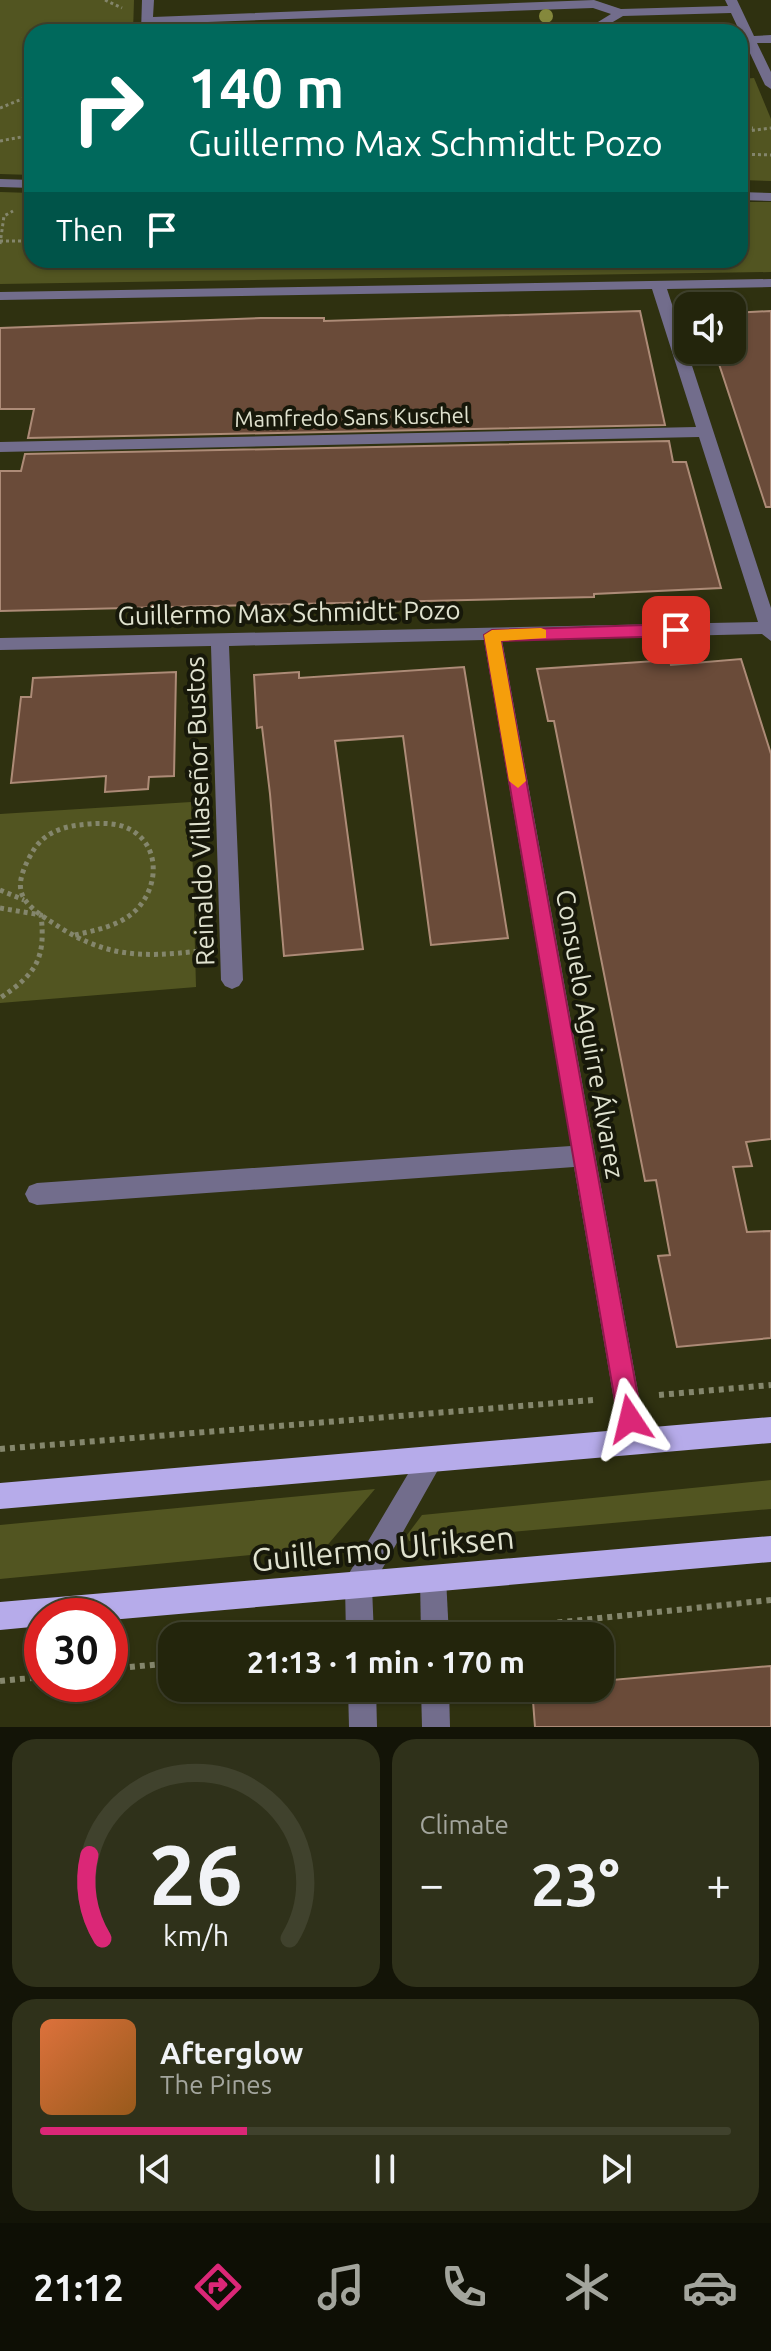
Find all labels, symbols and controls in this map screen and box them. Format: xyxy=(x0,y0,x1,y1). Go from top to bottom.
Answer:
icon: right xyxy=(56,56,160,160)
text: 140 m xyxy=(188,56,344,119)
text: Guillermo Max Schmidtt Pozo xyxy=(188,122,663,163)
icon: arrive xyxy=(140,208,184,252)
text: Then xyxy=(56,213,124,247)
map controls xyxy=(674,292,746,364)
button: sound xyxy=(674,292,746,364)
street label: Mamfredo Sans Kuschel xyxy=(234,402,470,431)
street label: Guillermo Max Schmidtt Pozo xyxy=(117,595,461,630)
pin xyxy=(642,596,710,664)
icon: arrive xyxy=(654,608,698,652)
street label: Reinaldo Villaseñor Bustos xyxy=(180,656,219,966)
street label: Consuelo Aguirre Álvarez xyxy=(551,887,631,1181)
position arrow xyxy=(588,1377,672,1461)
street label: Guillermo Ulriksen xyxy=(250,1519,516,1577)
speed limit sign: 30 xyxy=(24,1598,128,1702)
text: 21:13 · 1 min · 170 m xyxy=(247,1645,525,1679)
text: Climate xyxy=(420,1810,509,1839)
text: 26 xyxy=(149,1827,243,1921)
text: 23° xyxy=(531,1850,620,1917)
text: − xyxy=(420,1859,444,1908)
text: + xyxy=(706,1859,731,1908)
text: km/h xyxy=(163,1919,229,1951)
text: Afterglow xyxy=(160,2036,303,2070)
text: The Pines xyxy=(160,2070,272,2099)
icon: previous xyxy=(133,2147,177,2191)
icon: pause xyxy=(363,2147,407,2191)
icon: next xyxy=(594,2147,638,2191)
icon: directions xyxy=(190,2259,246,2315)
icon: music xyxy=(313,2259,369,2315)
icon: phone xyxy=(436,2259,492,2315)
icon: climate xyxy=(559,2259,615,2315)
icon: car xyxy=(682,2259,738,2315)
text: 21:12 xyxy=(33,2267,123,2308)

